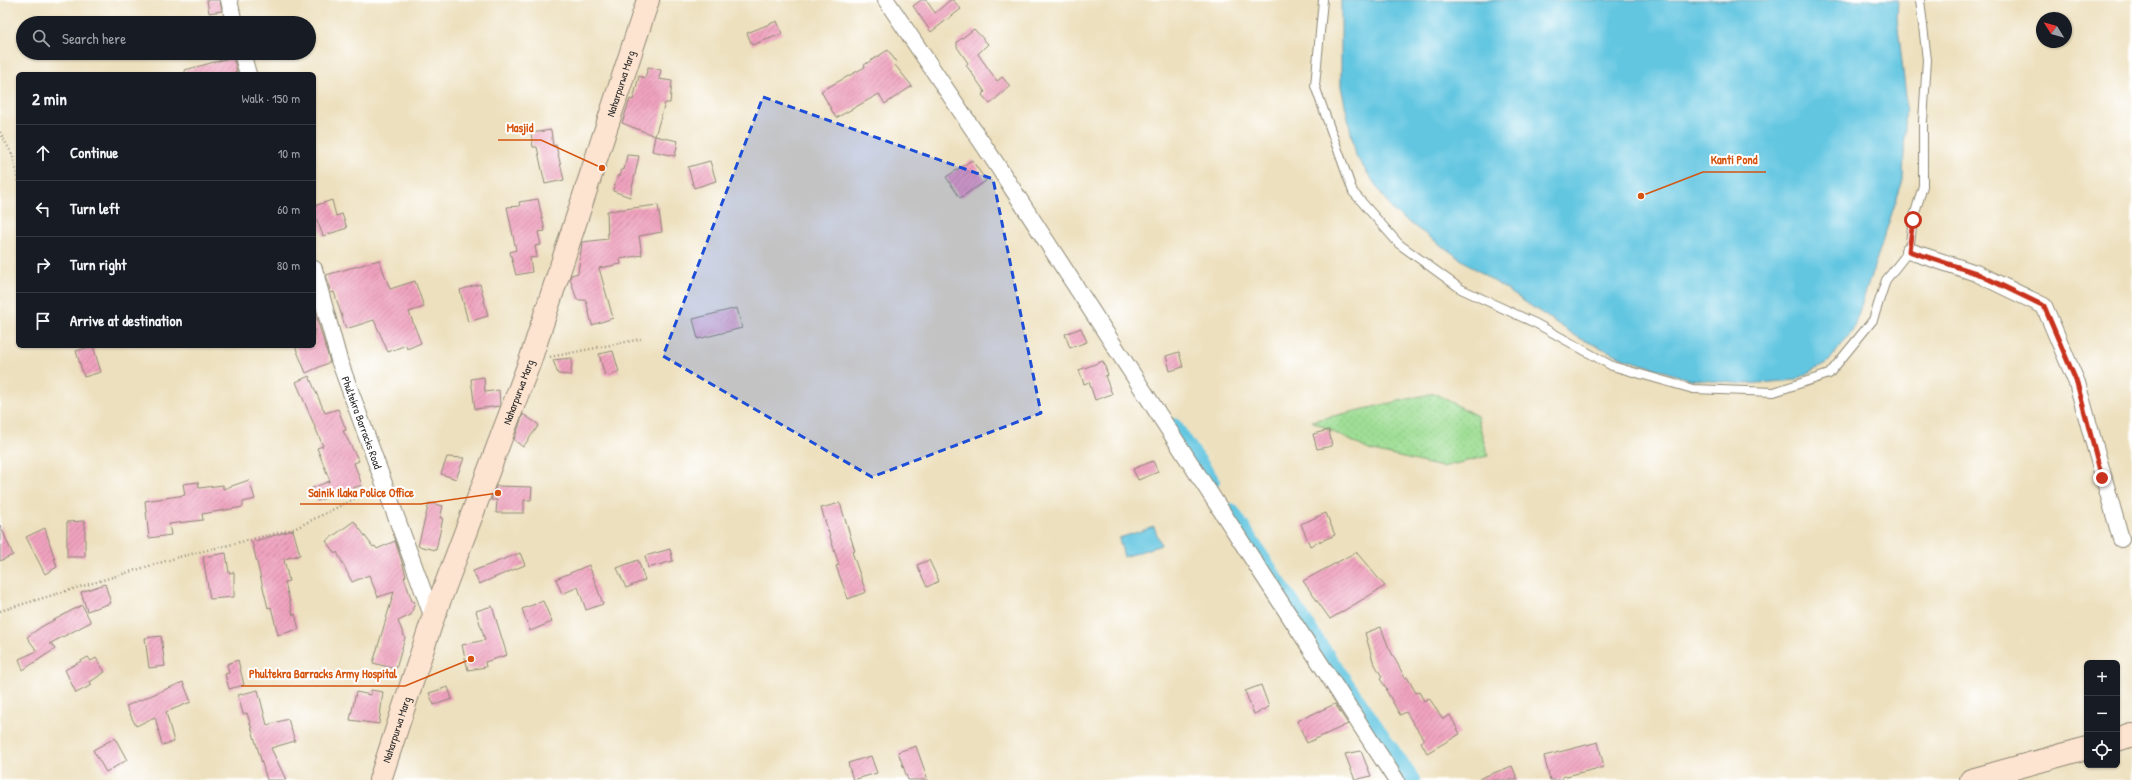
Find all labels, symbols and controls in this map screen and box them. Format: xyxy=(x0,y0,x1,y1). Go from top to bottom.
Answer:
north arrow xyxy=(2036,12,2072,48)
search box xyxy=(16,16,316,60)
icon: search xyxy=(30,27,52,49)
text: Search here xyxy=(62,28,126,49)
street label: Naharpurwa Marg xyxy=(603,49,638,118)
text: 2 min xyxy=(32,87,67,110)
text: Walk · 150 m xyxy=(242,89,300,107)
callout: Masjid xyxy=(498,116,541,140)
text: Masjid xyxy=(507,119,534,136)
icon: ahead xyxy=(32,142,54,164)
text: Continue xyxy=(70,142,118,163)
text: 10 m xyxy=(278,144,300,162)
callout: Kanti Pond xyxy=(1703,148,1766,172)
text: Kanti Pond xyxy=(1711,151,1758,168)
icon: left xyxy=(32,198,54,220)
text: Turn left xyxy=(70,198,120,219)
text: 60 m xyxy=(277,200,300,218)
route start xyxy=(1904,211,1922,229)
icon: right xyxy=(32,254,54,276)
text: Turn right xyxy=(70,254,126,275)
text: 80 m xyxy=(277,256,300,274)
icon: arrive xyxy=(32,310,54,332)
text: Arrive at destination xyxy=(70,310,182,331)
street label: Naharpurwa Marg xyxy=(500,357,537,427)
street label: Phultekra Barracks Road xyxy=(339,374,385,471)
route end xyxy=(2093,469,2111,487)
callout: Sainik Ilaka Police Office xyxy=(300,480,421,504)
text: Sainik Ilaka Police Office xyxy=(308,484,414,501)
map controls xyxy=(2084,660,2120,768)
button: + xyxy=(2084,660,2120,696)
callout: Phultekra Barracks Army Hospital xyxy=(241,662,405,686)
text: Phultekra Barracks Army Hospital xyxy=(249,665,398,683)
street label: Naharpurwa Marg xyxy=(379,695,414,764)
button: − xyxy=(2084,696,2120,732)
button: locate xyxy=(2084,732,2120,768)

